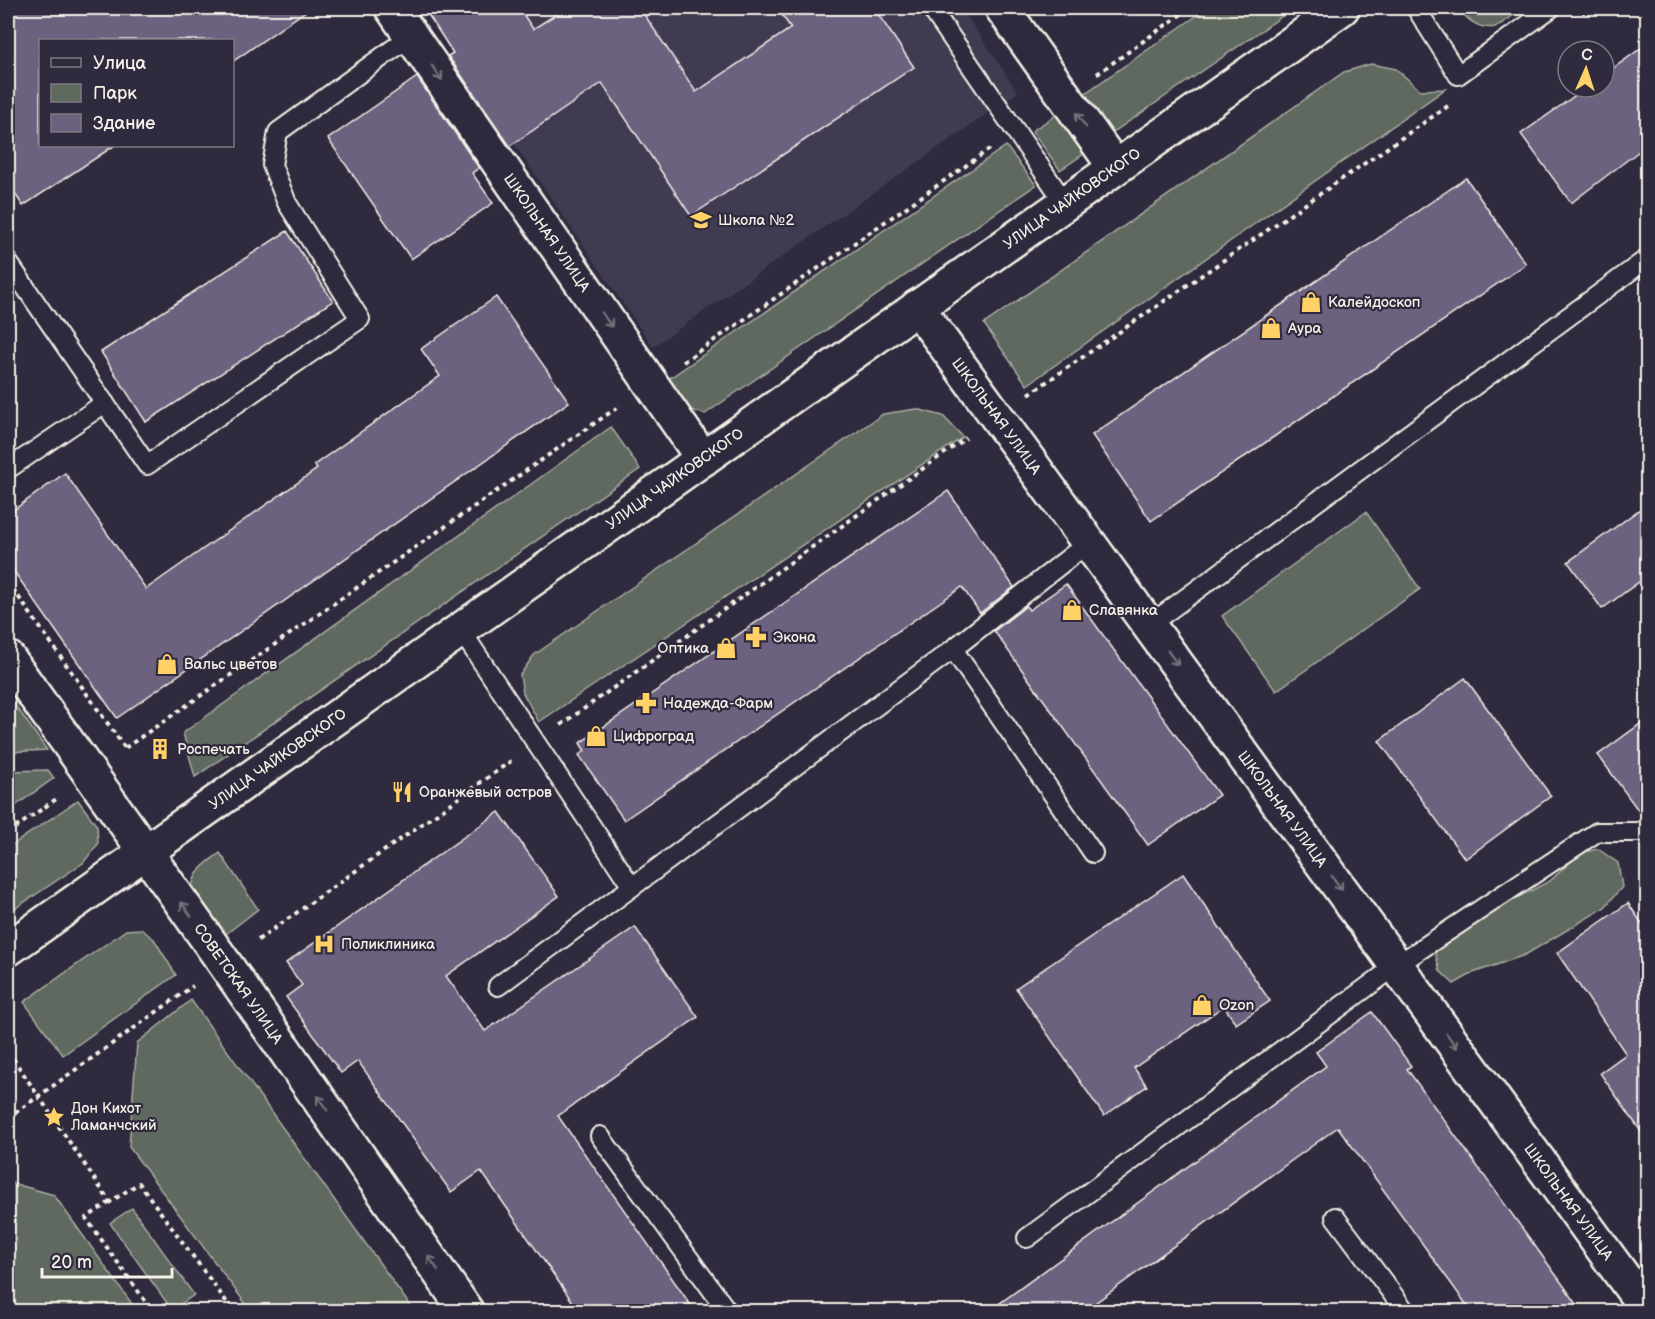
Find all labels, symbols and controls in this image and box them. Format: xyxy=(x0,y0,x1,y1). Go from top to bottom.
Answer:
legend xyxy=(39,39,234,147)
north arrow xyxy=(1556,39,1616,99)
text: С xyxy=(1581,46,1593,65)
text: Улица xyxy=(93,53,147,74)
one-way arrow xyxy=(431,64,443,81)
text: Парк xyxy=(93,83,137,104)
one-way arrow xyxy=(1075,112,1087,128)
text: Здание xyxy=(93,113,155,134)
street label: УЛИЦА ЧАЙКОВСКОГО xyxy=(1000,143,1144,253)
street label: ШКОЛЬНАЯ УЛИЦА xyxy=(499,170,595,296)
school or university icon: Школа №2 xyxy=(689,208,713,232)
place label: Школа №2 xyxy=(718,211,794,230)
shop icon: Калейдоскоп xyxy=(1299,290,1323,314)
place label: Калейдоскоп xyxy=(1328,293,1421,312)
one-way arrow xyxy=(601,311,613,328)
shop icon: Аура xyxy=(1259,316,1283,340)
place label: Аура xyxy=(1287,319,1321,338)
street label: ШКОЛЬНАЯ УЛИЦА xyxy=(948,354,1046,479)
street label: УЛИЦА ЧАЙКОВСКОГО xyxy=(602,424,747,534)
shop icon: Славянка xyxy=(1060,598,1084,622)
place label: Славянка xyxy=(1089,601,1158,620)
pharmacy icon: Экона xyxy=(744,625,768,649)
place label: Экона xyxy=(773,628,816,647)
shop icon: Оптика xyxy=(714,636,738,660)
place label: Оптика xyxy=(658,639,709,658)
one-way arrow xyxy=(1167,649,1179,665)
shop icon: Вальс цветов xyxy=(155,652,179,676)
place label: Вальс цветов xyxy=(184,655,277,674)
pharmacy icon: Надежда-Фарм xyxy=(634,691,658,715)
place label: Надежда-Фарм xyxy=(663,694,773,713)
street label: УЛИЦА ЧАЙКОВСКОГО xyxy=(205,704,350,814)
shop icon: Цифроград xyxy=(584,724,608,748)
place label: Цифроград xyxy=(613,727,694,746)
building icon: Роспечать xyxy=(148,737,172,761)
place label: Роспечать xyxy=(177,740,250,759)
street label: ШКОЛЬНАЯ УЛИЦА xyxy=(1234,747,1332,872)
restaurant icon: Оранжевый остров xyxy=(390,780,414,804)
place label: Оранжевый остров xyxy=(419,783,552,802)
one-way arrow xyxy=(1331,875,1343,891)
one-way arrow xyxy=(180,902,192,918)
street label: СОВЕТСКАЯ УЛИЦА xyxy=(190,920,288,1048)
hospital icon: Поликлиника xyxy=(312,932,336,956)
place label: Поликлиника xyxy=(341,935,435,954)
shop icon: Ozon xyxy=(1190,993,1214,1017)
place label: Ozon xyxy=(1219,996,1254,1015)
one-way arrow xyxy=(1446,1032,1458,1048)
one-way arrow xyxy=(316,1096,328,1112)
place label: Дон Кихот Ламанчский xyxy=(70,1099,157,1135)
place icon: Дон Кихот Ламанчский xyxy=(42,1105,66,1129)
street label: ШКОЛЬНАЯ УЛИЦА xyxy=(1520,1140,1618,1265)
scale bar xyxy=(42,1241,172,1279)
text: 20 m xyxy=(51,1252,92,1273)
one-way arrow xyxy=(427,1256,439,1272)

